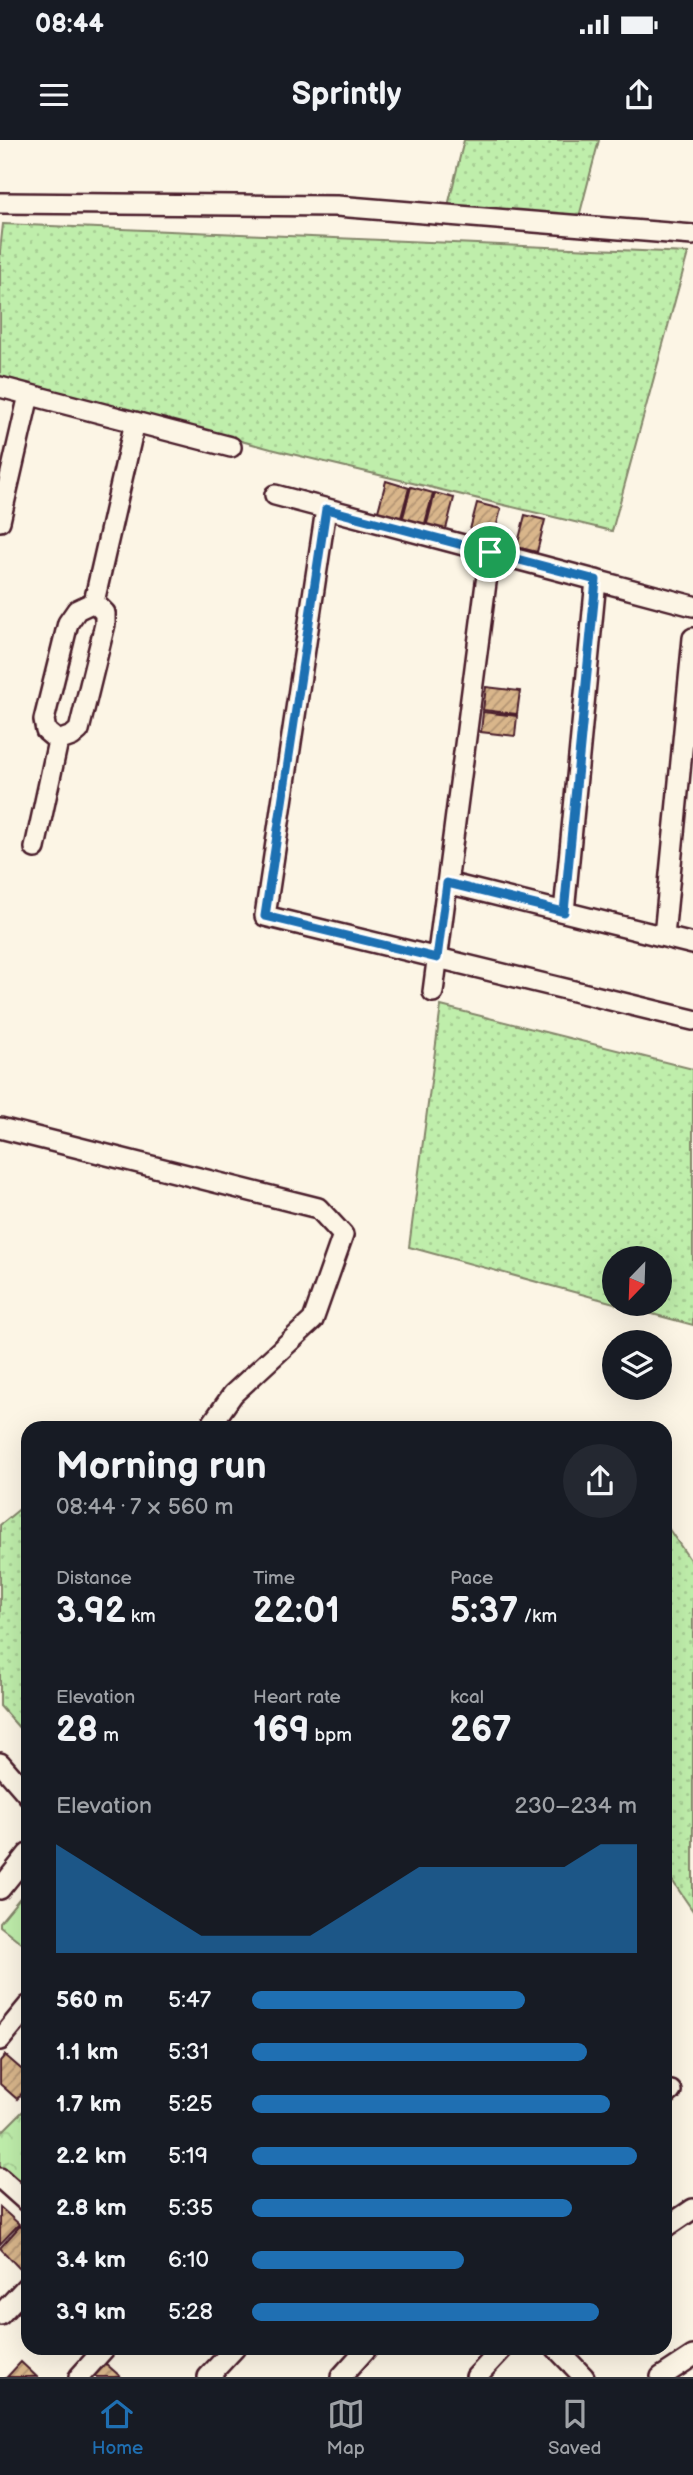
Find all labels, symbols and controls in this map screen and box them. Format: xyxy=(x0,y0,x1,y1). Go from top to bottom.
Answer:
text: 08:44 xyxy=(35,9,104,40)
text: Sprintly xyxy=(292,75,401,114)
icon: menu xyxy=(35,76,73,114)
icon: share xyxy=(620,76,658,114)
pin xyxy=(460,522,520,582)
icon: arrive xyxy=(471,533,509,571)
north arrow xyxy=(602,1246,672,1316)
map controls xyxy=(602,1246,672,1400)
button: layers xyxy=(602,1330,672,1400)
text: Morning run xyxy=(56,1444,267,1489)
button: share xyxy=(563,1444,637,1518)
text: 08:44 · 7 × 560 m xyxy=(56,1493,234,1521)
text: Distance xyxy=(56,1567,132,1590)
text: Time xyxy=(253,1567,295,1590)
text: Pace xyxy=(450,1567,493,1590)
text: 3.92 xyxy=(56,1590,126,1633)
text: 22:01 xyxy=(253,1590,340,1633)
text: 5:37 xyxy=(450,1590,518,1633)
text: km xyxy=(126,1605,156,1628)
text: /km xyxy=(518,1605,557,1628)
text: Elevation xyxy=(56,1686,135,1709)
text: Heart rate xyxy=(253,1686,341,1709)
text: kcal xyxy=(450,1686,484,1709)
text: 28 xyxy=(56,1709,98,1752)
text: 169 xyxy=(253,1709,309,1752)
text: 267 xyxy=(450,1709,512,1752)
text: m xyxy=(98,1724,119,1747)
text: bpm xyxy=(309,1724,352,1747)
text: Elevation xyxy=(56,1792,152,1820)
text: 230–234 m xyxy=(515,1792,637,1820)
text: 560 m xyxy=(56,1986,123,2014)
text: 5:47 xyxy=(168,1986,211,2014)
text: 1.1 km xyxy=(56,2038,118,2066)
text: 5:31 xyxy=(168,2038,209,2066)
text: 1.7 km xyxy=(56,2090,121,2118)
text: 5:25 xyxy=(168,2090,213,2118)
text: 2.2 km xyxy=(56,2142,127,2170)
text: 5:19 xyxy=(168,2142,208,2170)
text: 2.8 km xyxy=(56,2194,127,2222)
text: 5:35 xyxy=(168,2194,213,2222)
text: 3.4 km xyxy=(56,2246,126,2274)
text: 6:10 xyxy=(168,2246,209,2274)
text: 3.9 km xyxy=(56,2298,126,2326)
text: 5:28 xyxy=(168,2298,213,2326)
tab: Home xyxy=(92,2395,143,2460)
tab: Map xyxy=(327,2395,365,2460)
tab: Saved xyxy=(548,2395,601,2460)

